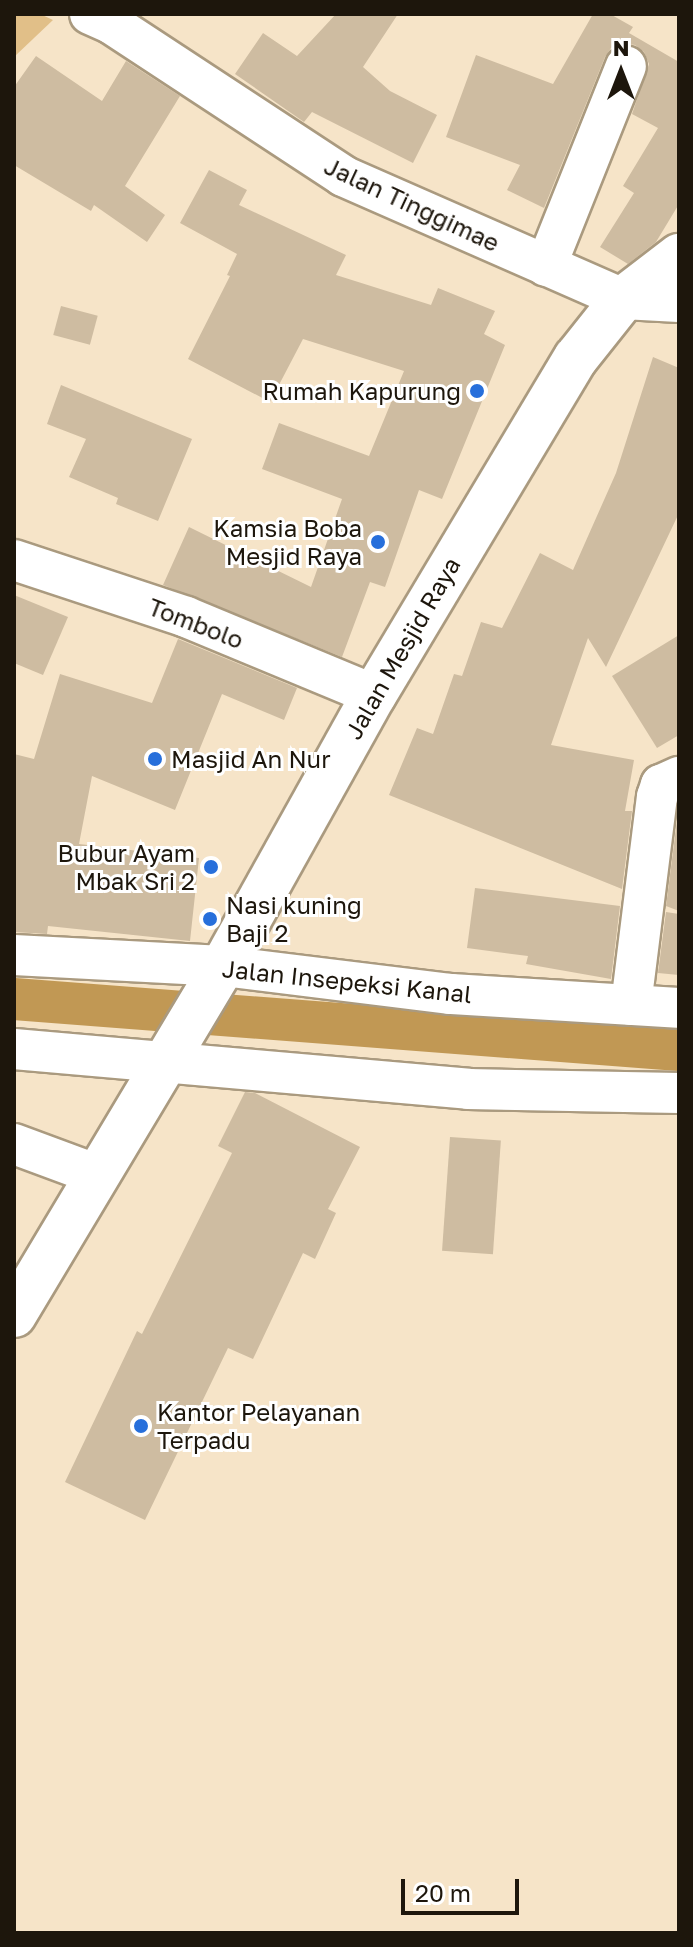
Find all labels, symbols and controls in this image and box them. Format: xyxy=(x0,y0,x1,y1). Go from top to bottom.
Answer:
north arrow xyxy=(581,32,661,112)
text: N xyxy=(613,34,629,61)
street label: Jalan Tinggimae xyxy=(320,151,504,257)
place label: Rumah Kapurung xyxy=(263,377,461,405)
marker: Rumah Kapurung xyxy=(468,382,486,400)
place label: Kamsia Boba Mesjid Raya xyxy=(213,514,362,570)
marker: Kamsia Boba Mesjid Raya xyxy=(369,533,387,551)
street label: Jalan Mesjid Raya xyxy=(338,552,466,744)
street label: Tombolo xyxy=(144,592,248,654)
place label: Masjid An Nur xyxy=(171,745,331,773)
marker: Masjid An Nur xyxy=(146,750,164,768)
place label: Bubur Ayam Mbak Sri 2 xyxy=(58,839,195,895)
marker: Bubur Ayam Mbak Sri 2 xyxy=(202,858,220,876)
place label: Nasi kuning Baji 2 xyxy=(226,891,362,947)
marker: Nasi kuning Baji 2 xyxy=(201,910,219,928)
street label: Jalan Insepeksi Kanal xyxy=(221,954,473,1008)
place label: Kantor Pelayanan Terpadu xyxy=(157,1398,360,1454)
marker: Kantor Pelayanan Terpadu xyxy=(132,1417,150,1435)
scale bar xyxy=(405,1863,523,1913)
text: 20 m xyxy=(415,1878,471,1907)

